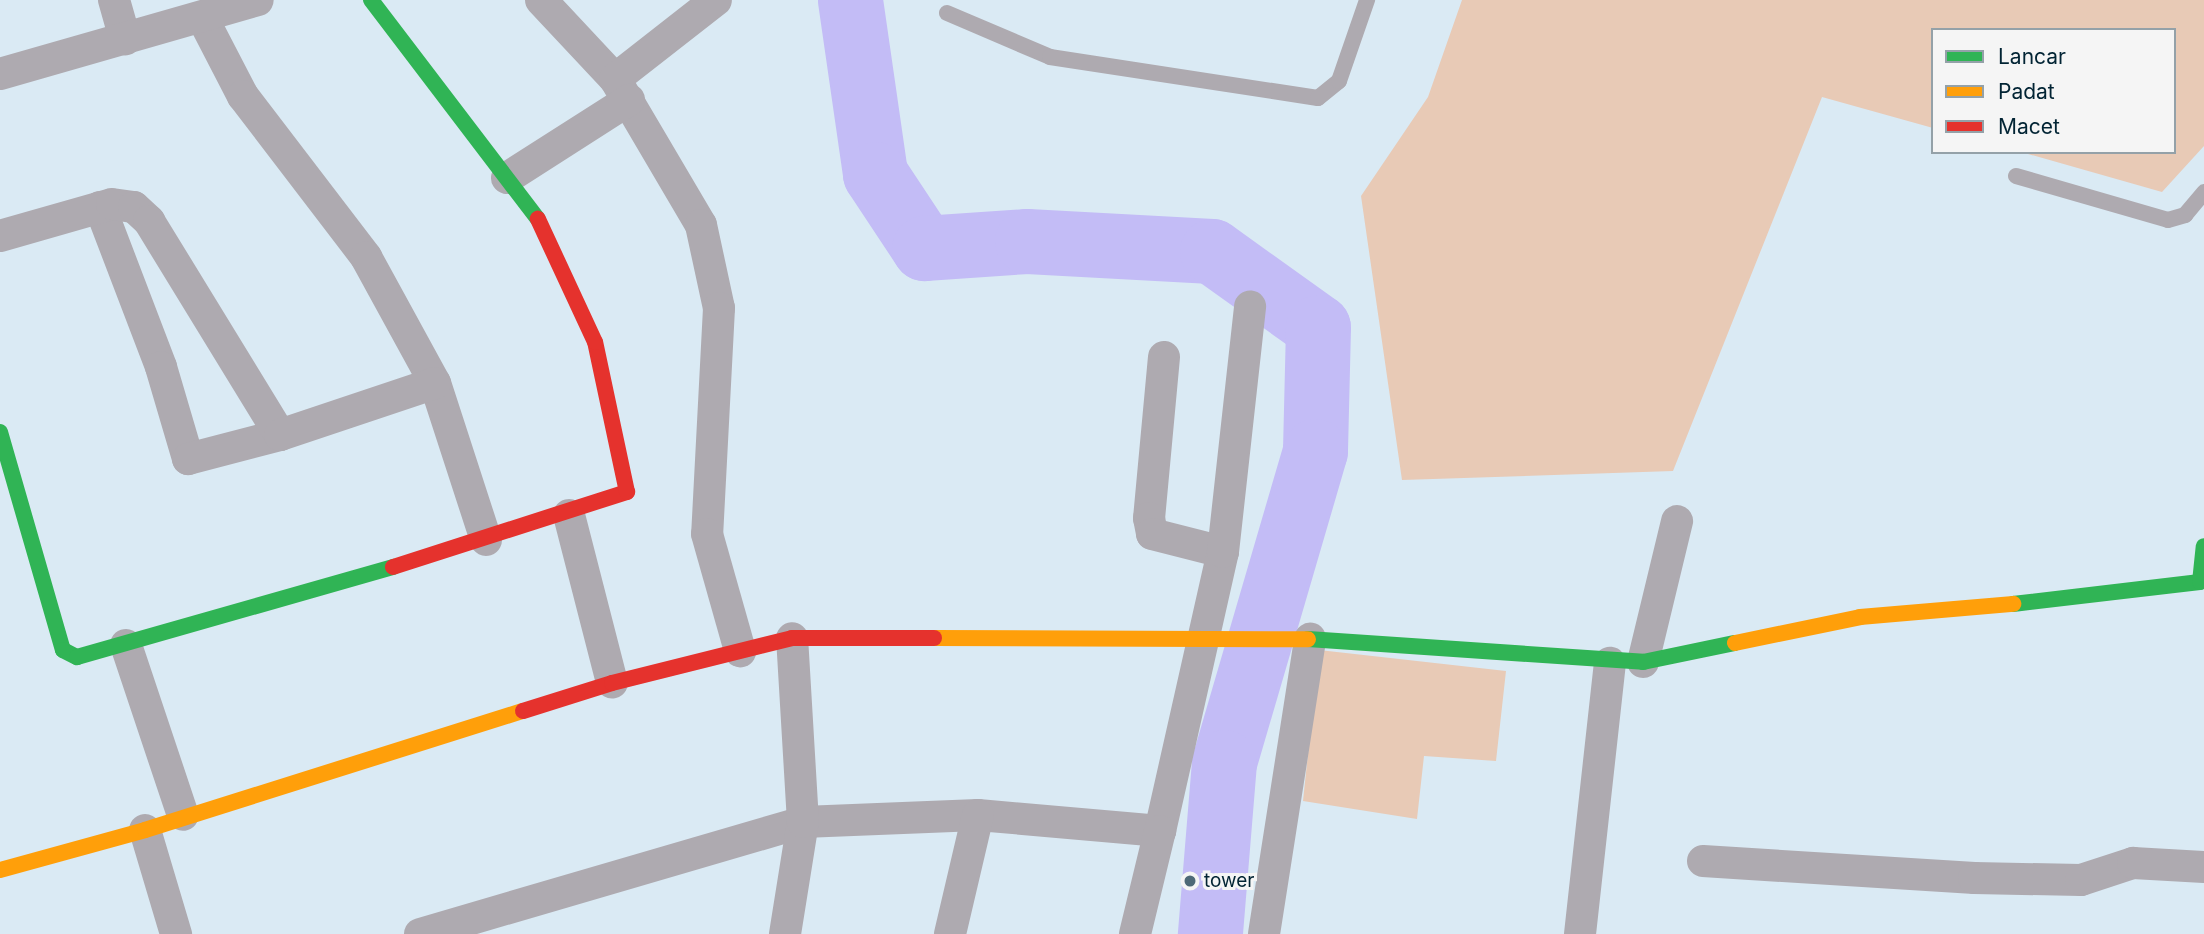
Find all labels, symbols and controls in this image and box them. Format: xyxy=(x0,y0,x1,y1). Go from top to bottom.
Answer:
legend xyxy=(1931,28,2176,154)
text: Lancar xyxy=(1998,44,2066,69)
text: Padat xyxy=(1998,79,2055,104)
text: Macet xyxy=(1998,114,2060,139)
place label: tower xyxy=(1204,870,1255,892)
marker: tower xyxy=(1182,873,1198,889)

